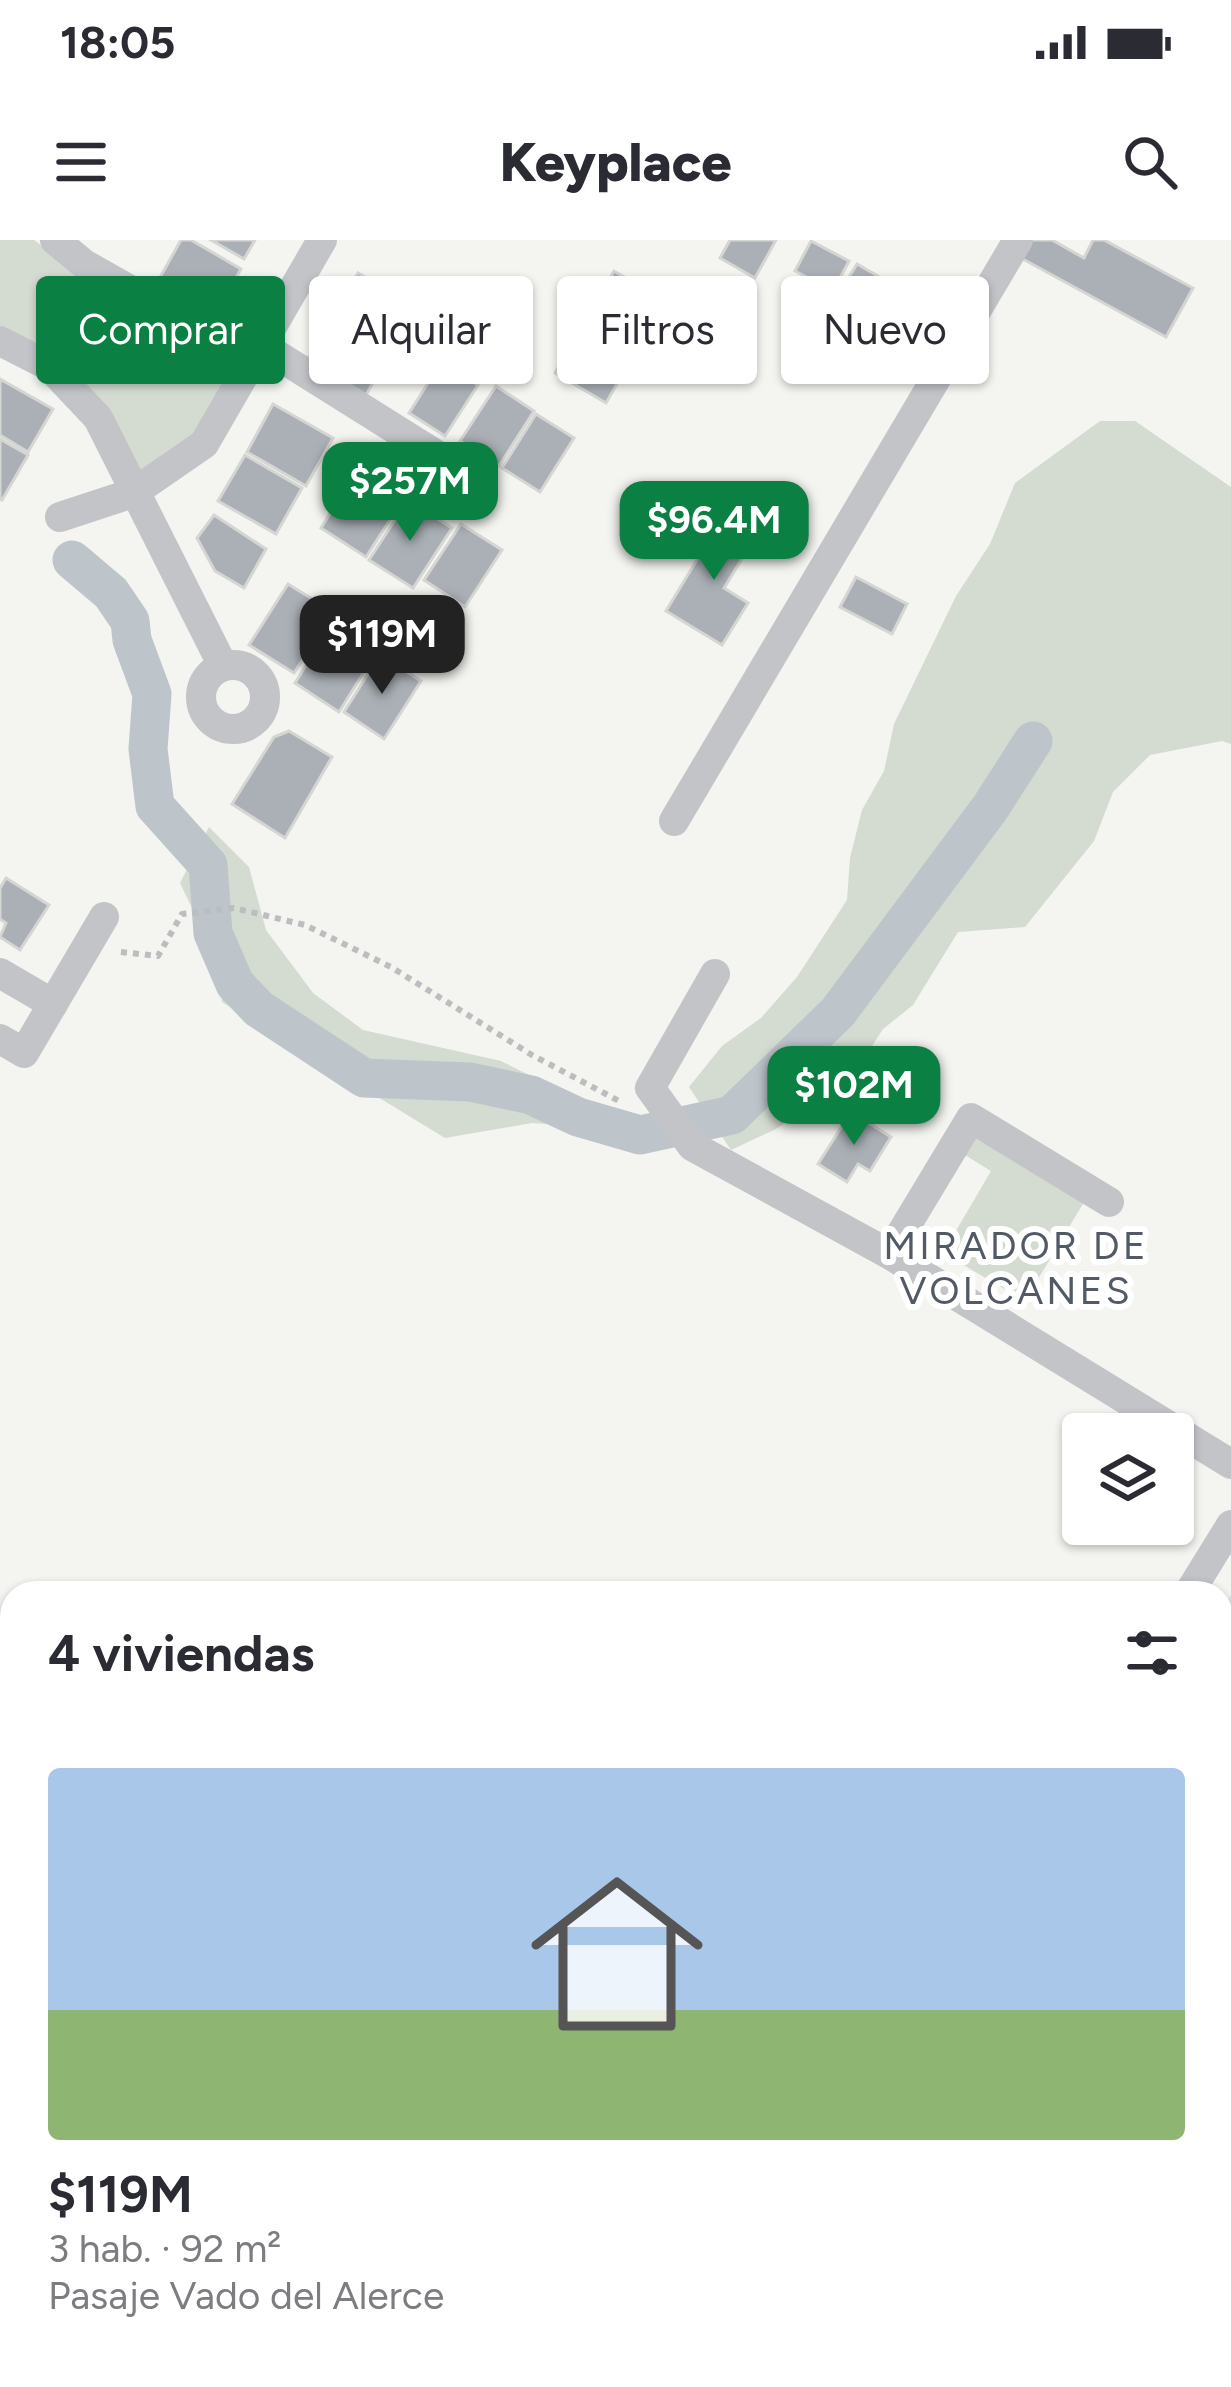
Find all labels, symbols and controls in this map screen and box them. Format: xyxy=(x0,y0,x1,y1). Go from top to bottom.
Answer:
text: 18:05 xyxy=(60,15,175,69)
icon: menu xyxy=(48,129,114,195)
icon: search xyxy=(1117,129,1183,195)
text: Keyplace xyxy=(500,130,731,195)
chip: Comprar xyxy=(36,276,285,384)
chip: Alquilar xyxy=(309,276,533,384)
chip: Filtros xyxy=(557,276,757,384)
chip: Nuevo xyxy=(781,276,989,384)
pin: $257M xyxy=(326,442,494,544)
text: $257M xyxy=(349,457,471,504)
pin: $96.4M xyxy=(616,481,812,583)
text: $96.4M xyxy=(647,496,781,543)
pin: $119M xyxy=(298,595,466,697)
text: $119M xyxy=(327,610,437,657)
pin: $102M xyxy=(770,1046,938,1148)
text: $102M xyxy=(794,1061,914,1108)
district label: MIRADOR DE VOLCANES xyxy=(883,1222,1149,1314)
map controls xyxy=(1062,1413,1194,1545)
button: layers xyxy=(1062,1413,1194,1545)
icon: filters xyxy=(1119,1620,1185,1686)
text: 4 viviendas xyxy=(48,1623,314,1684)
icon: home xyxy=(509,1846,725,2062)
text: $119M xyxy=(48,2164,193,2225)
text: 3 hab. · 92 m² xyxy=(48,2225,281,2272)
text: Pasaje Vado del Alerce xyxy=(48,2272,444,2319)

